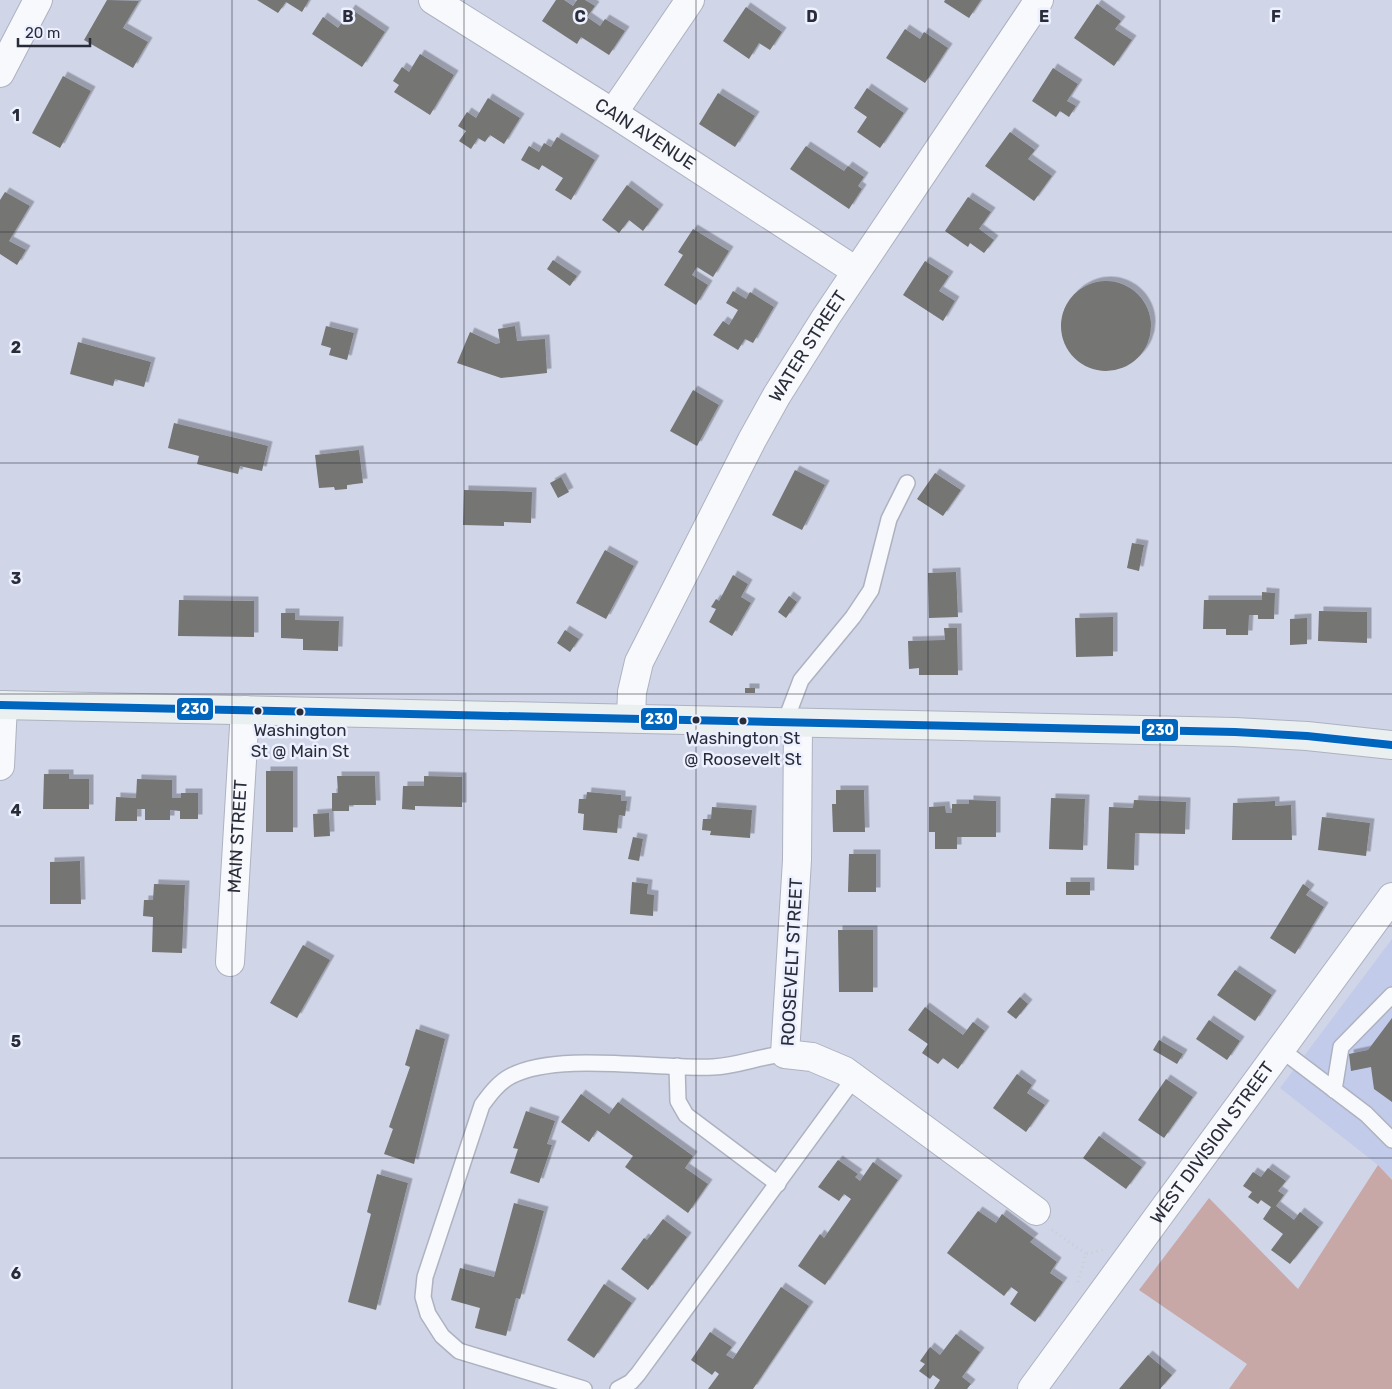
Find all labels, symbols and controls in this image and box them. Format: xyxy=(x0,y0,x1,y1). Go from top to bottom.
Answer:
text: B xyxy=(342,7,354,26)
text: C xyxy=(574,7,586,26)
text: D xyxy=(806,7,818,26)
text: E xyxy=(1039,7,1049,26)
text: F xyxy=(1271,7,1281,26)
scale bar xyxy=(18,15,90,47)
text: 20 m xyxy=(25,24,60,42)
street label: CAIN AVENUE xyxy=(591,93,700,175)
text: 1 xyxy=(12,106,20,125)
street label: WATER STREET xyxy=(764,286,852,406)
text: 2 xyxy=(11,338,21,357)
text: 3 xyxy=(11,569,21,588)
line badge: 230 xyxy=(176,697,214,721)
text: 230 xyxy=(181,701,209,718)
unlabelled marker xyxy=(253,706,263,716)
marker: Washington St @ Main St xyxy=(295,707,305,717)
line badge: 230 xyxy=(640,707,678,731)
text: 230 xyxy=(645,711,673,728)
unlabelled marker xyxy=(691,715,701,725)
marker: Washington St @ Roosevelt St xyxy=(738,716,748,726)
line badge: 230 xyxy=(1141,718,1179,742)
place label: Washington St @ Main St xyxy=(251,720,350,761)
text: 230 xyxy=(1146,722,1174,739)
place label: Washington St @ Roosevelt St xyxy=(684,728,802,769)
street label: MAIN STREET xyxy=(223,779,252,894)
text: 4 xyxy=(11,801,22,820)
street label: ROOSEVELT STREET xyxy=(777,877,807,1047)
text: 5 xyxy=(11,1032,21,1051)
street label: WEST DIVISION STREET xyxy=(1145,1057,1279,1228)
text: 6 xyxy=(11,1264,21,1283)

